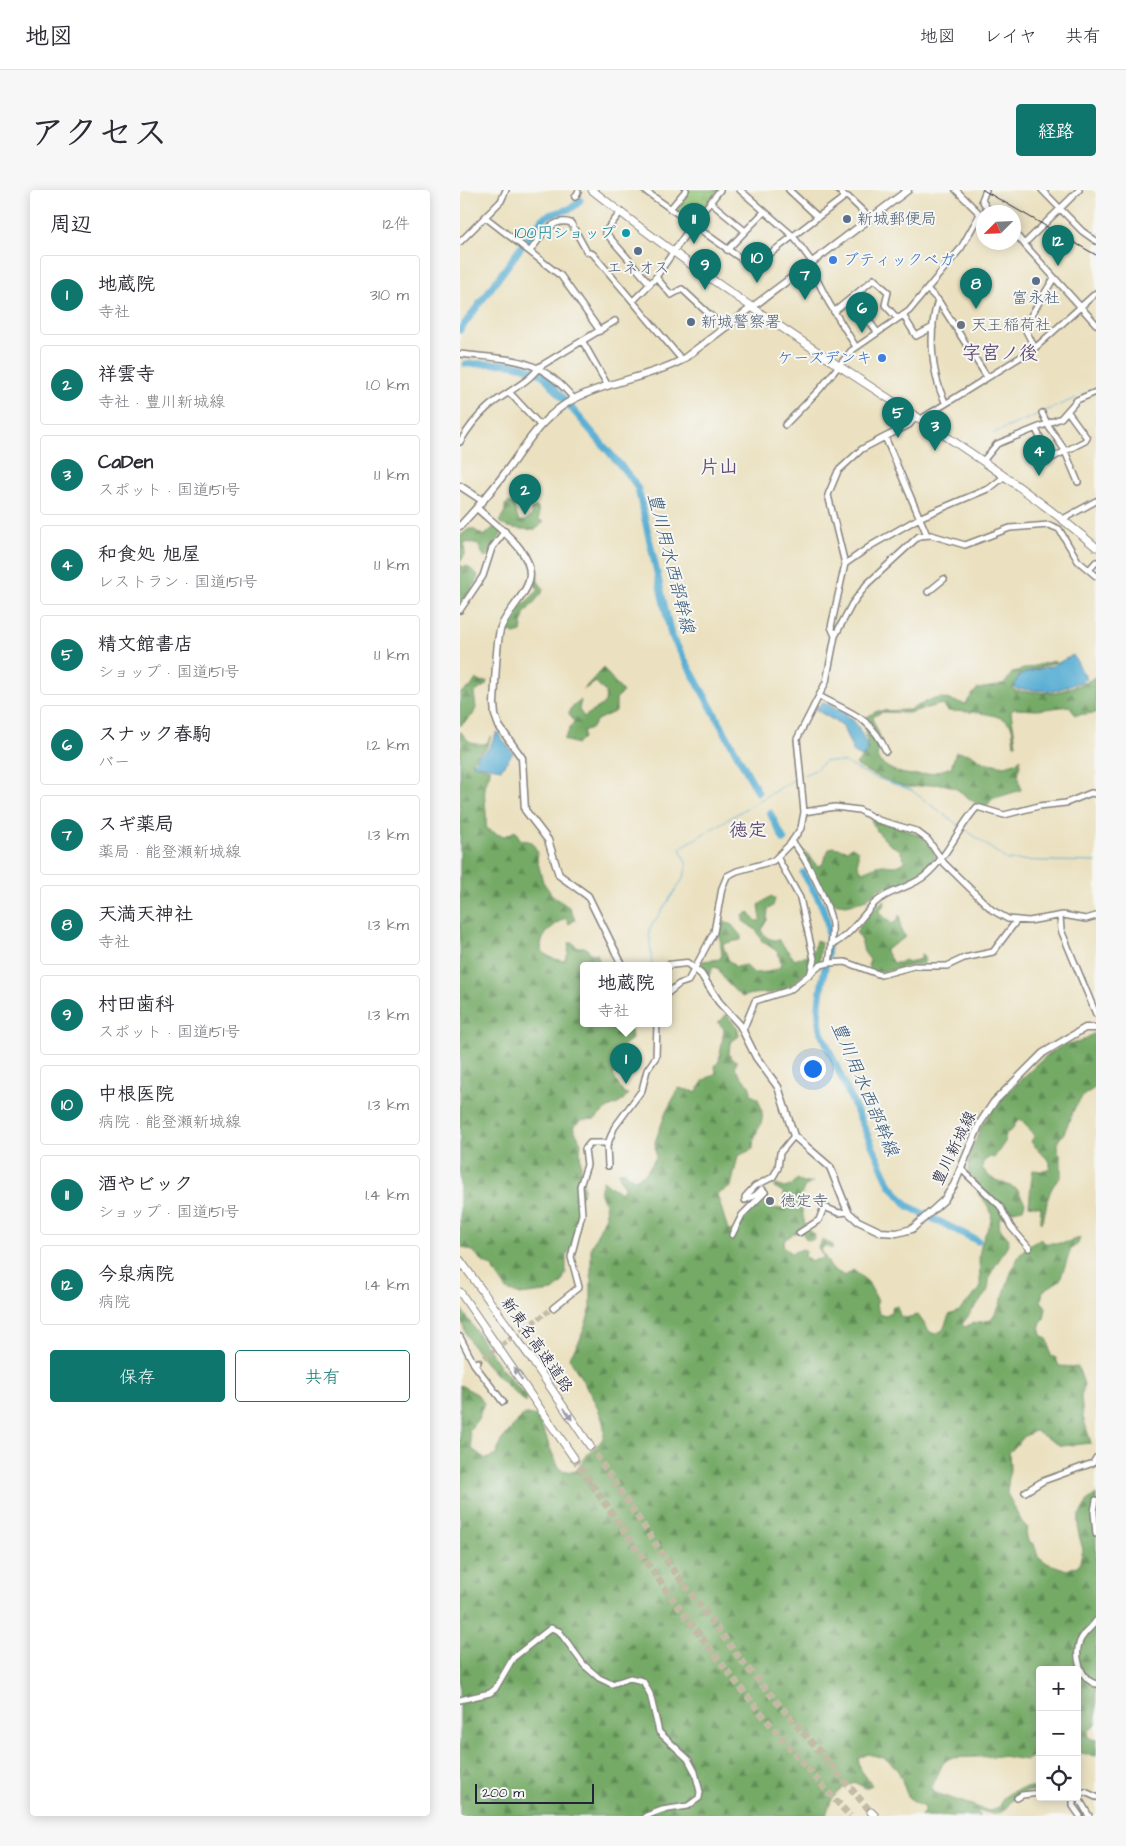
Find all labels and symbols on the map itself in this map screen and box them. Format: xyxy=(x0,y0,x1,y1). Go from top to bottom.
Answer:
pin: 11 xyxy=(678,203,710,244)
north arrow xyxy=(976,205,1021,250)
place label: 新城郵便局 xyxy=(857,208,937,230)
marker: 新城郵便局 xyxy=(841,213,853,225)
place label: 100円ショップ xyxy=(514,222,616,244)
pin: 12 xyxy=(1042,225,1074,266)
marker: 100円ショップ xyxy=(620,227,632,239)
pin: 10 xyxy=(741,242,773,283)
marker: エネオス xyxy=(632,245,644,257)
pin: 9 xyxy=(689,249,721,290)
place label: ブティックベガ xyxy=(843,249,955,271)
marker: ブティックベガ xyxy=(827,254,839,266)
place label: エネオス xyxy=(606,257,670,279)
pin: 7 xyxy=(789,259,821,300)
pin: 8 xyxy=(960,268,992,309)
marker: 富永社 xyxy=(1030,275,1042,287)
place label: 富永社 xyxy=(1012,287,1060,309)
pin: 6 xyxy=(846,292,878,333)
place label: 新城警察署 xyxy=(701,311,781,333)
place label: 天王稲荷社 xyxy=(971,314,1051,336)
marker: 新城警察署 xyxy=(685,316,697,328)
marker: 天王稲荷社 xyxy=(955,319,967,331)
district label: 字宮ノ後 xyxy=(962,340,1038,367)
place label: ケーズデンキ xyxy=(777,347,872,369)
marker: ケーズデンキ xyxy=(876,352,888,364)
pin: 5 xyxy=(882,397,914,438)
pin: 3 xyxy=(919,410,951,451)
pin: 4 xyxy=(1023,435,1055,476)
district label: 片山 xyxy=(700,454,738,481)
pin: 2 xyxy=(509,474,541,515)
water label: 豊川用水西部幹線 xyxy=(641,490,701,637)
district label: 徳定 xyxy=(729,817,767,844)
water label: 豊川用水西部幹線 xyxy=(825,1018,905,1161)
pin: 1 xyxy=(610,1043,642,1084)
your location xyxy=(800,1056,826,1082)
street label: 豊川新城線 xyxy=(927,1107,981,1189)
place label: 徳定寺 xyxy=(780,1190,828,1212)
marker: 徳定寺 xyxy=(764,1195,776,1207)
street label: 新東名高速道路 xyxy=(496,1293,578,1397)
one-way arrow xyxy=(513,1368,523,1381)
one-way arrow xyxy=(563,1408,573,1421)
scale bar xyxy=(475,1781,594,1804)

